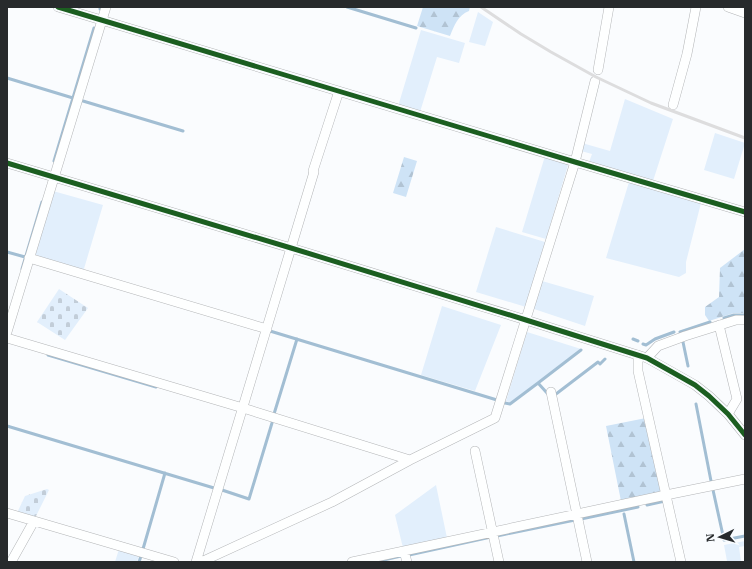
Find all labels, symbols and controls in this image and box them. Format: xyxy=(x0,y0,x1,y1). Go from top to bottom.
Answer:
north arrow xyxy=(700,517,740,557)
text: N xyxy=(703,533,717,543)

